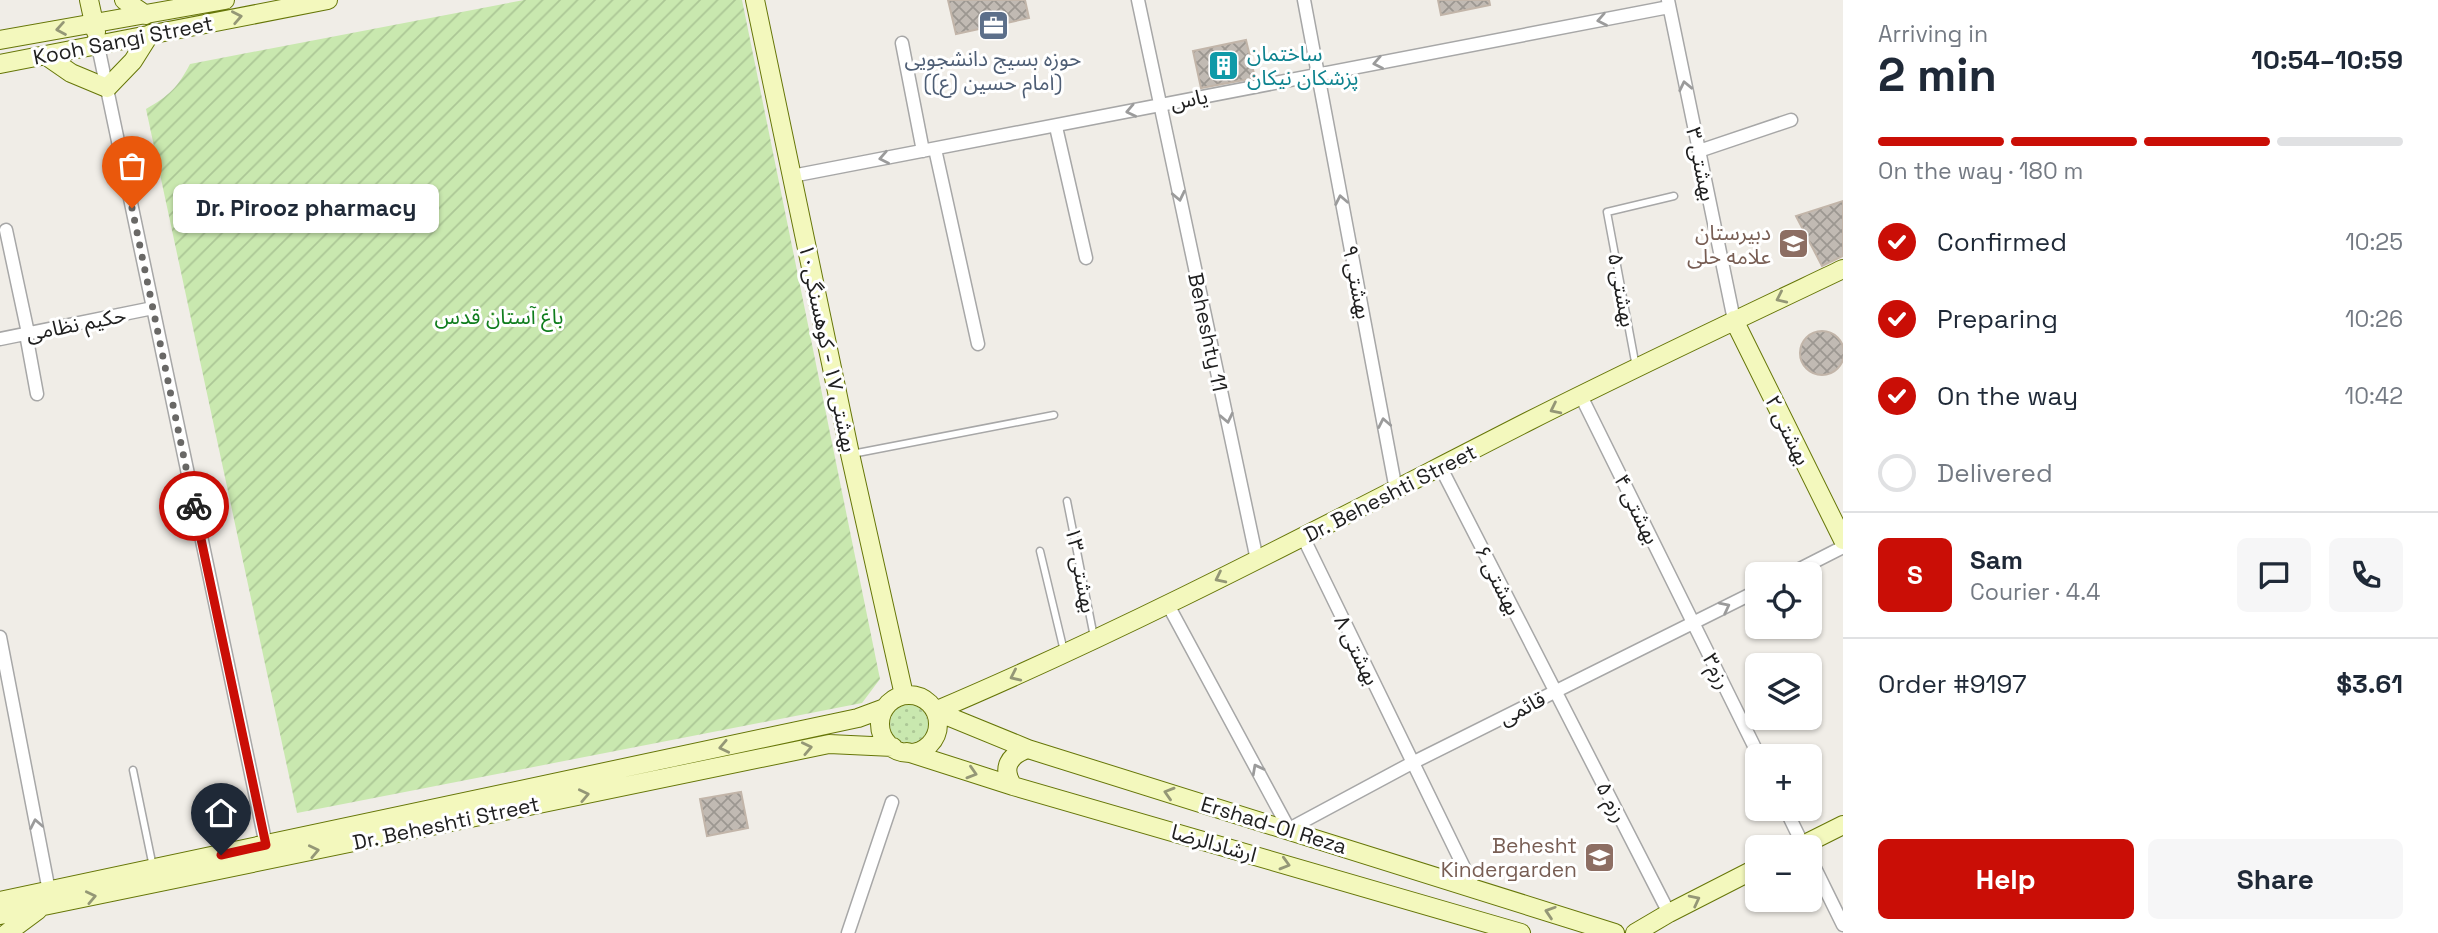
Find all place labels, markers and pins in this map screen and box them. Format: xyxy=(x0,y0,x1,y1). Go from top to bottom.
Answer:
office icon: حوزه بسیج دانشجویی (امام حسین (ع)) xyxy=(976,9,1010,43)
place label: ساختمان پزشکان نیکان xyxy=(1247,40,1359,91)
place label: حوزه بسیج دانشجویی (امام حسین (ع)) xyxy=(905,45,1081,99)
building icon: ساختمان پزشکان نیکان xyxy=(1207,48,1241,82)
pin xyxy=(102,136,162,208)
callout: Dr. Pirooz pharmacy xyxy=(174,184,440,232)
place label: دبیرستان علامه حلی xyxy=(1687,219,1771,270)
school or university icon: دبیرستان علامه حلی xyxy=(1777,227,1811,261)
pin xyxy=(191,783,251,855)
place label: Behesht Kindergarden xyxy=(1441,832,1577,883)
school or university icon: Behesht Kindergarden xyxy=(1583,840,1617,874)

